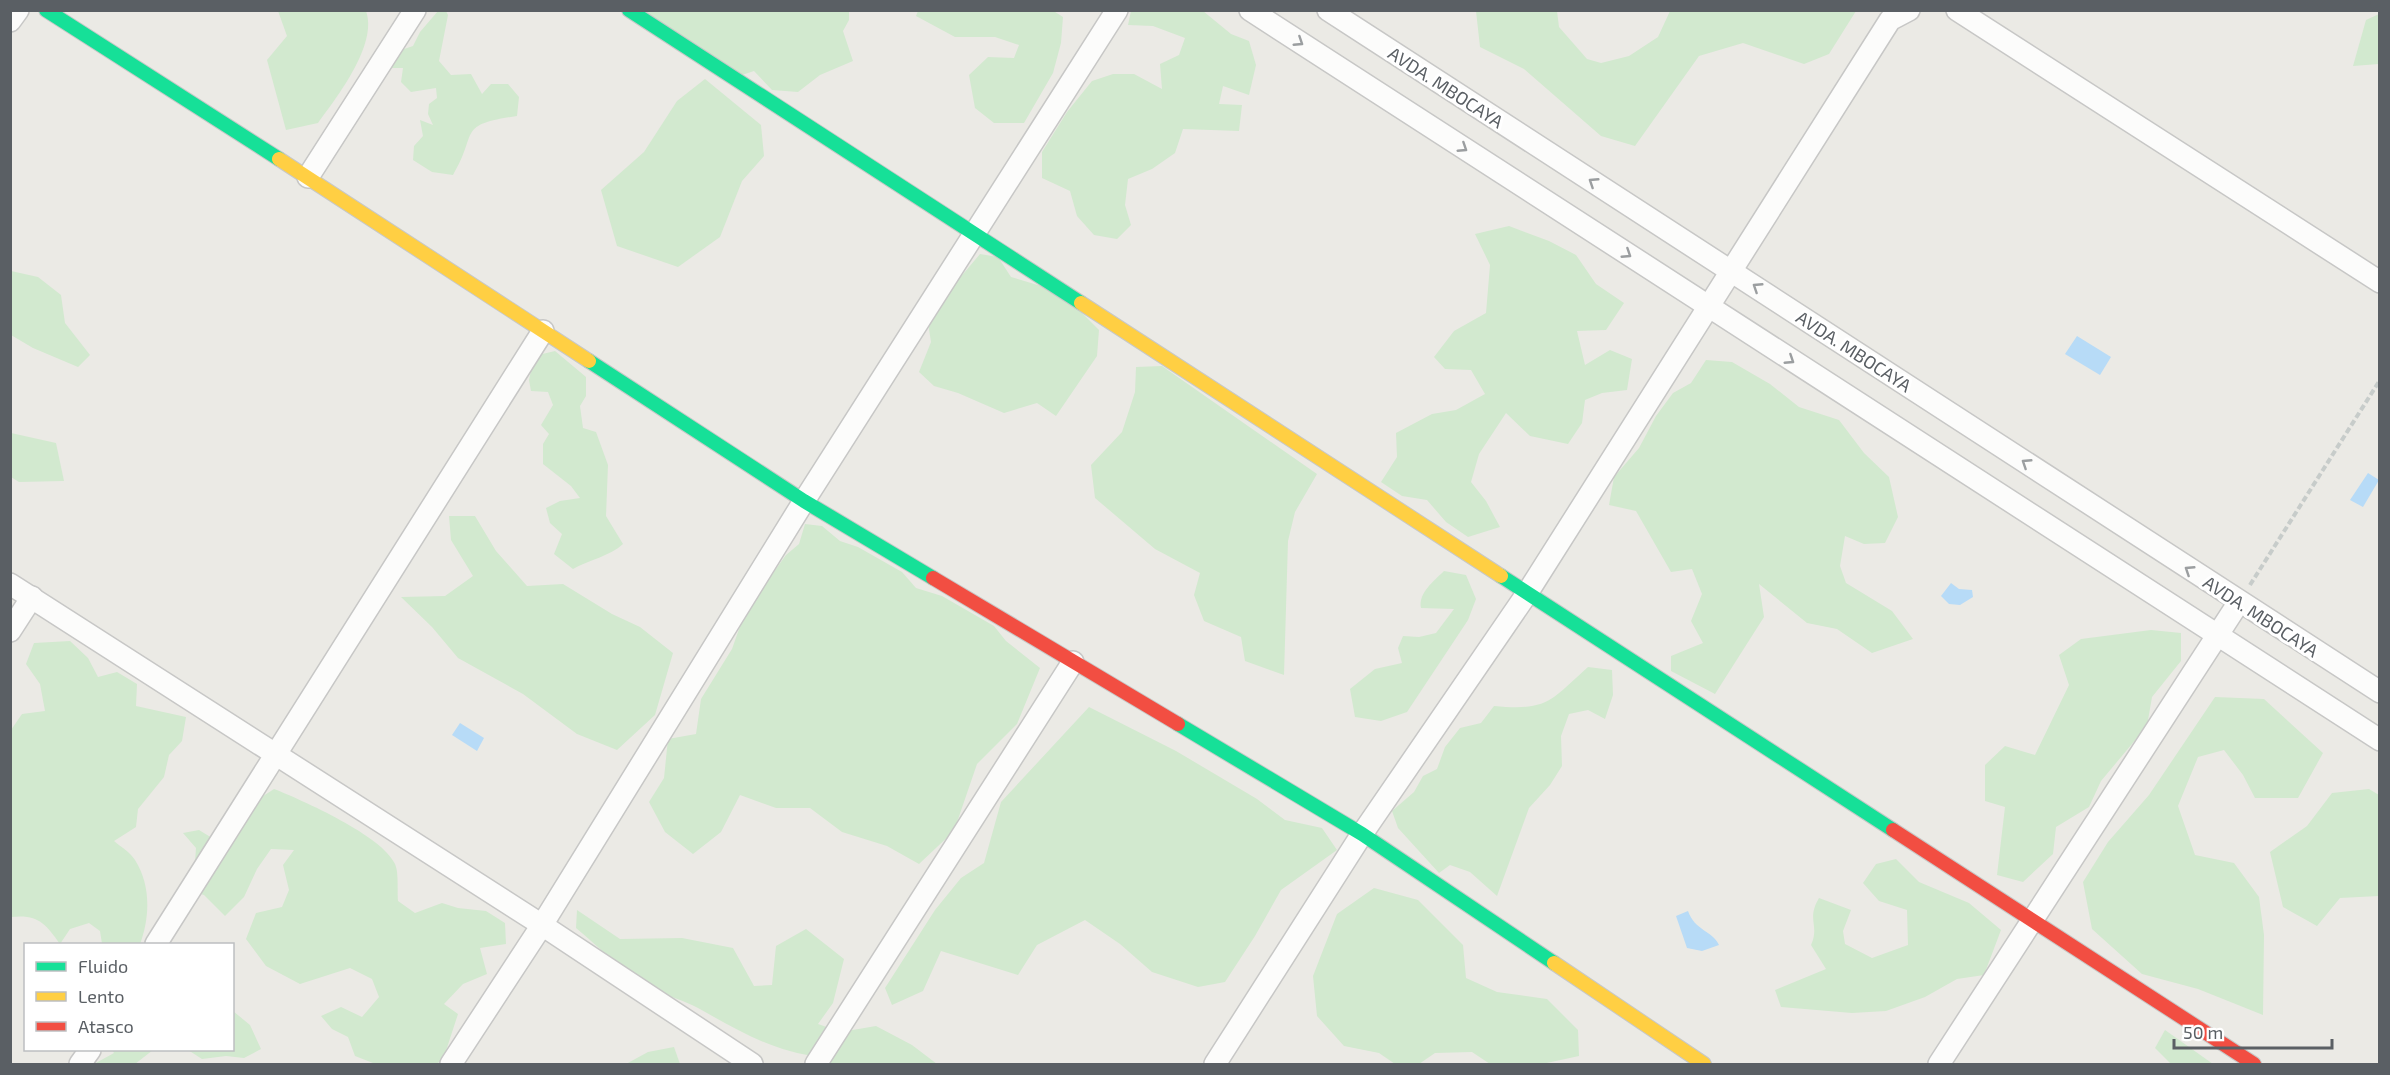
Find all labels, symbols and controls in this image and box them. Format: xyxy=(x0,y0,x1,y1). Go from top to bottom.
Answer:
one-way arrow xyxy=(1293,35,1303,47)
street label: AVDA. MBOCAYA xyxy=(1384,42,1508,133)
one-way arrow xyxy=(1456,141,1467,152)
one-way arrow xyxy=(1589,177,1599,189)
one-way arrow xyxy=(1620,247,1631,258)
one-way arrow xyxy=(1753,283,1763,295)
street label: AVDA. MBOCAYA xyxy=(1792,306,1916,397)
one-way arrow xyxy=(1784,352,1795,363)
one-way arrow xyxy=(2021,459,2032,470)
one-way arrow xyxy=(2185,565,2195,577)
street label: AVDA. MBOCAYA xyxy=(2199,571,2323,662)
legend xyxy=(24,943,234,1051)
text: Fluido xyxy=(78,955,128,977)
text: Lento xyxy=(78,985,124,1007)
scale bar xyxy=(2174,1012,2332,1050)
text: Atasco xyxy=(78,1015,134,1037)
text: 50 m xyxy=(2183,1021,2223,1043)

